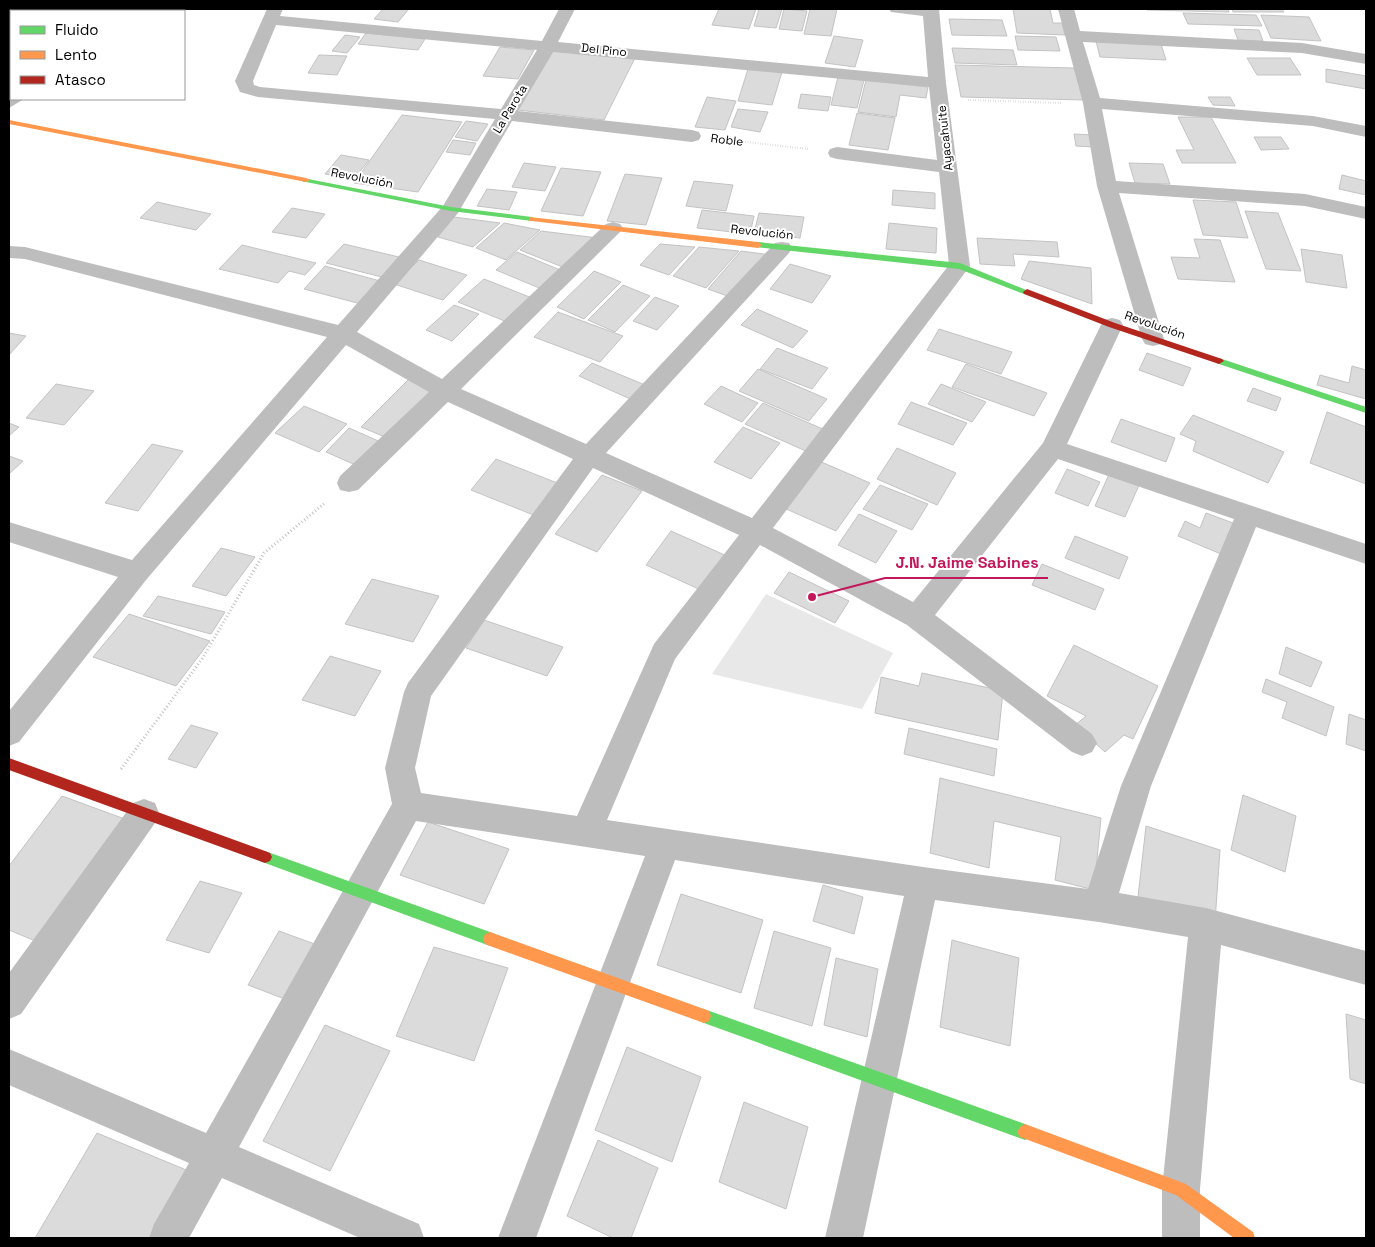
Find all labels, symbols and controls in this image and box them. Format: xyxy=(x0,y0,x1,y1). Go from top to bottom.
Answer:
legend xyxy=(10,10,185,100)
text: Fluido xyxy=(55,20,99,39)
street label: Del Pino xyxy=(580,40,628,60)
text: Lento xyxy=(55,45,97,64)
text: Atasco xyxy=(55,70,106,89)
street label: La Parota xyxy=(489,81,531,136)
street label: Ayacahuite xyxy=(934,105,956,171)
street label: Roble xyxy=(710,130,744,150)
street label: Revolución xyxy=(329,164,395,192)
street label: Revolución xyxy=(730,221,794,243)
street label: Revolución xyxy=(1122,307,1188,343)
callout: J.N. Jaime Sabines xyxy=(885,547,1048,578)
text: J.N. Jaime Sabines xyxy=(895,552,1039,573)

